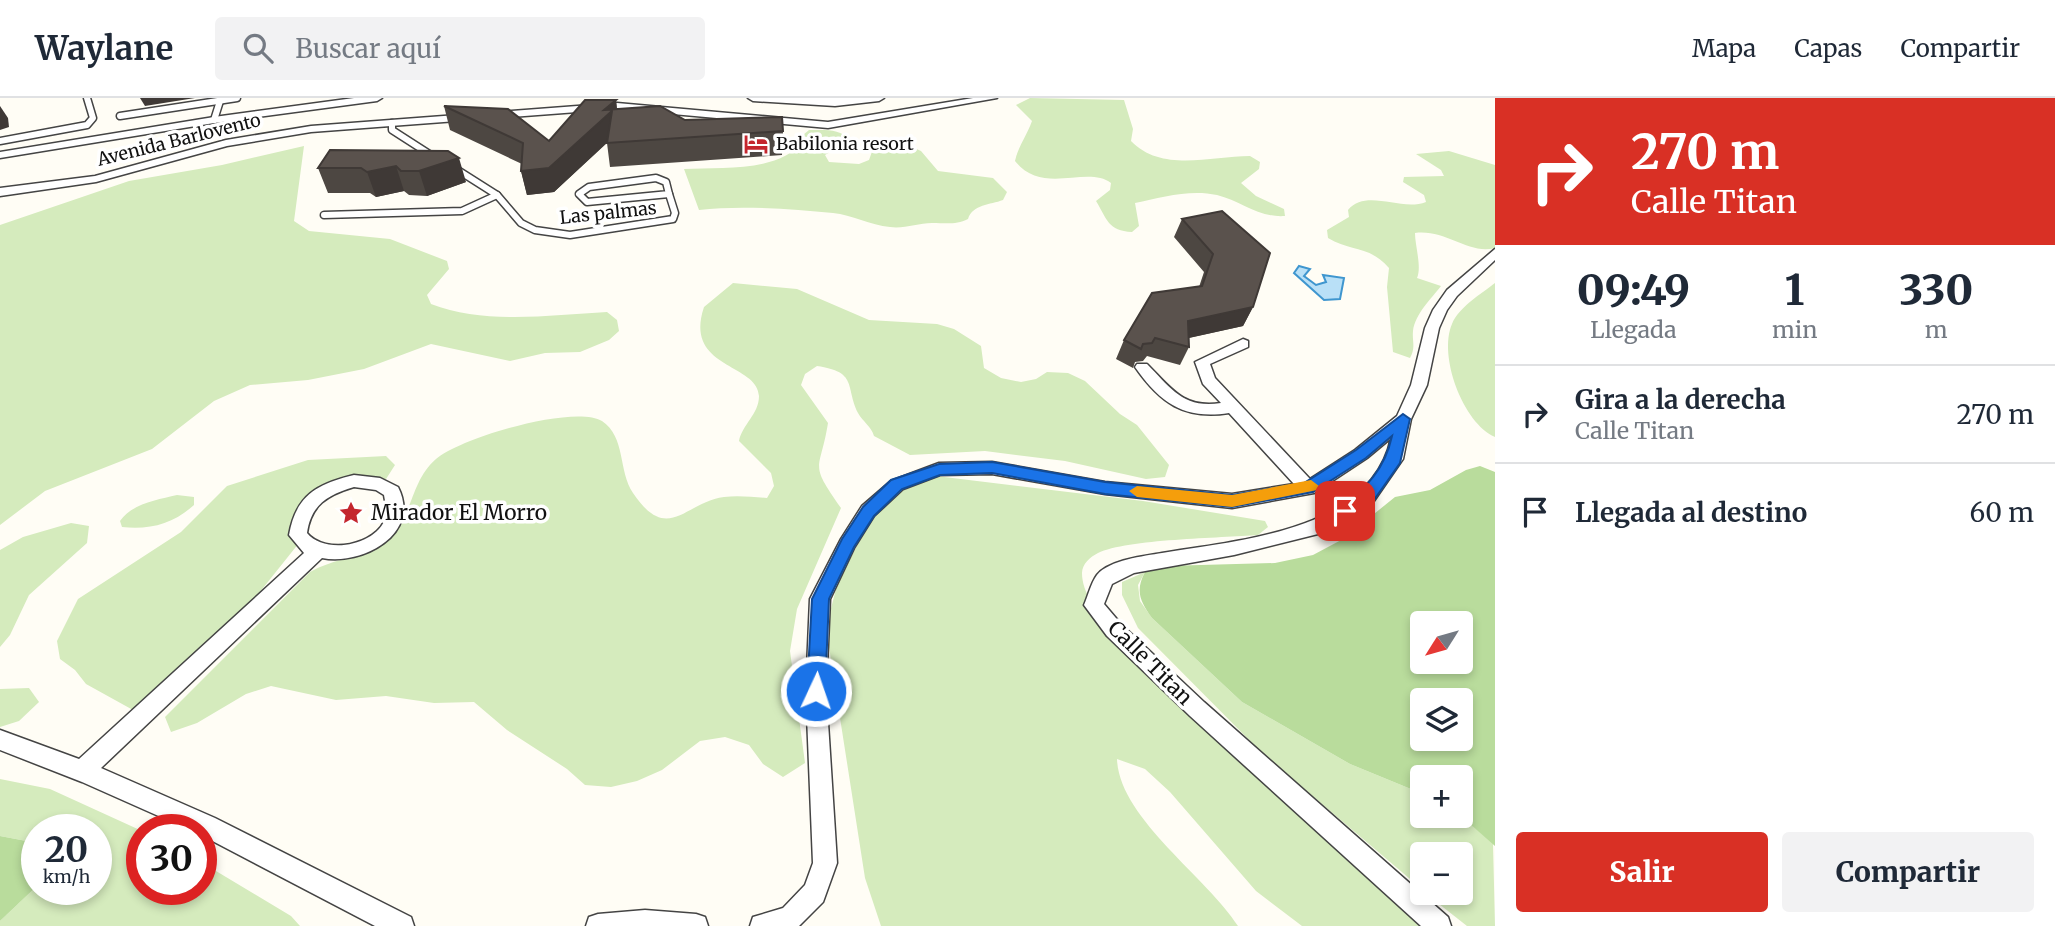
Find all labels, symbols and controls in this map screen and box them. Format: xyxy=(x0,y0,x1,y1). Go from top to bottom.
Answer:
search box xyxy=(215,17,705,80)
text: Waylane xyxy=(35,28,173,69)
icon: search xyxy=(239,29,277,67)
text: Buscar aquí xyxy=(295,32,441,65)
text: Mapa xyxy=(1692,33,1756,64)
text: Capas xyxy=(1794,33,1862,64)
text: Compartir xyxy=(1900,33,2020,64)
street label: Avenida Barlovento xyxy=(94,108,263,171)
text: 270 m xyxy=(1631,121,1779,182)
icon: right xyxy=(1516,126,1607,217)
hotel icon: Babilonia resort xyxy=(742,130,770,158)
place label: Babilonia resort xyxy=(776,132,914,155)
text: Calle Titan xyxy=(1631,182,1797,222)
street label: Las palmas xyxy=(558,196,658,229)
text: 09:49 xyxy=(1577,264,1690,316)
text: 1 xyxy=(1785,264,1804,316)
text: 330 xyxy=(1899,264,1973,316)
text: Llegada xyxy=(1590,315,1677,344)
text: min xyxy=(1772,315,1817,344)
text: m xyxy=(1925,315,1948,344)
text: Gira a la derecha xyxy=(1575,383,1786,416)
icon: right xyxy=(1516,395,1554,433)
text: 270 m xyxy=(1957,398,2034,431)
text: Calle Titan xyxy=(1575,416,1694,445)
pin xyxy=(1315,481,1375,541)
icon: arrive xyxy=(1326,492,1364,530)
icon: arrive xyxy=(1516,493,1554,531)
text: Llegada al destino xyxy=(1575,496,1807,529)
text: 60 m xyxy=(1970,496,2034,529)
place icon: Mirador El Morro xyxy=(337,499,365,527)
place label: Mirador El Morro xyxy=(371,499,547,526)
north arrow xyxy=(1410,611,1474,674)
map controls xyxy=(1410,611,1473,905)
street label: Calle Titan xyxy=(1102,615,1198,711)
position arrow xyxy=(779,654,853,728)
button: layers xyxy=(1410,688,1473,751)
button: + xyxy=(1410,765,1473,828)
speed limit sign: 30 xyxy=(126,814,217,905)
text: 20 xyxy=(45,828,88,872)
button: Salir xyxy=(1516,832,1768,912)
button: Compartir xyxy=(1782,832,2034,912)
button: − xyxy=(1410,842,1473,905)
text: km/h xyxy=(43,865,90,888)

